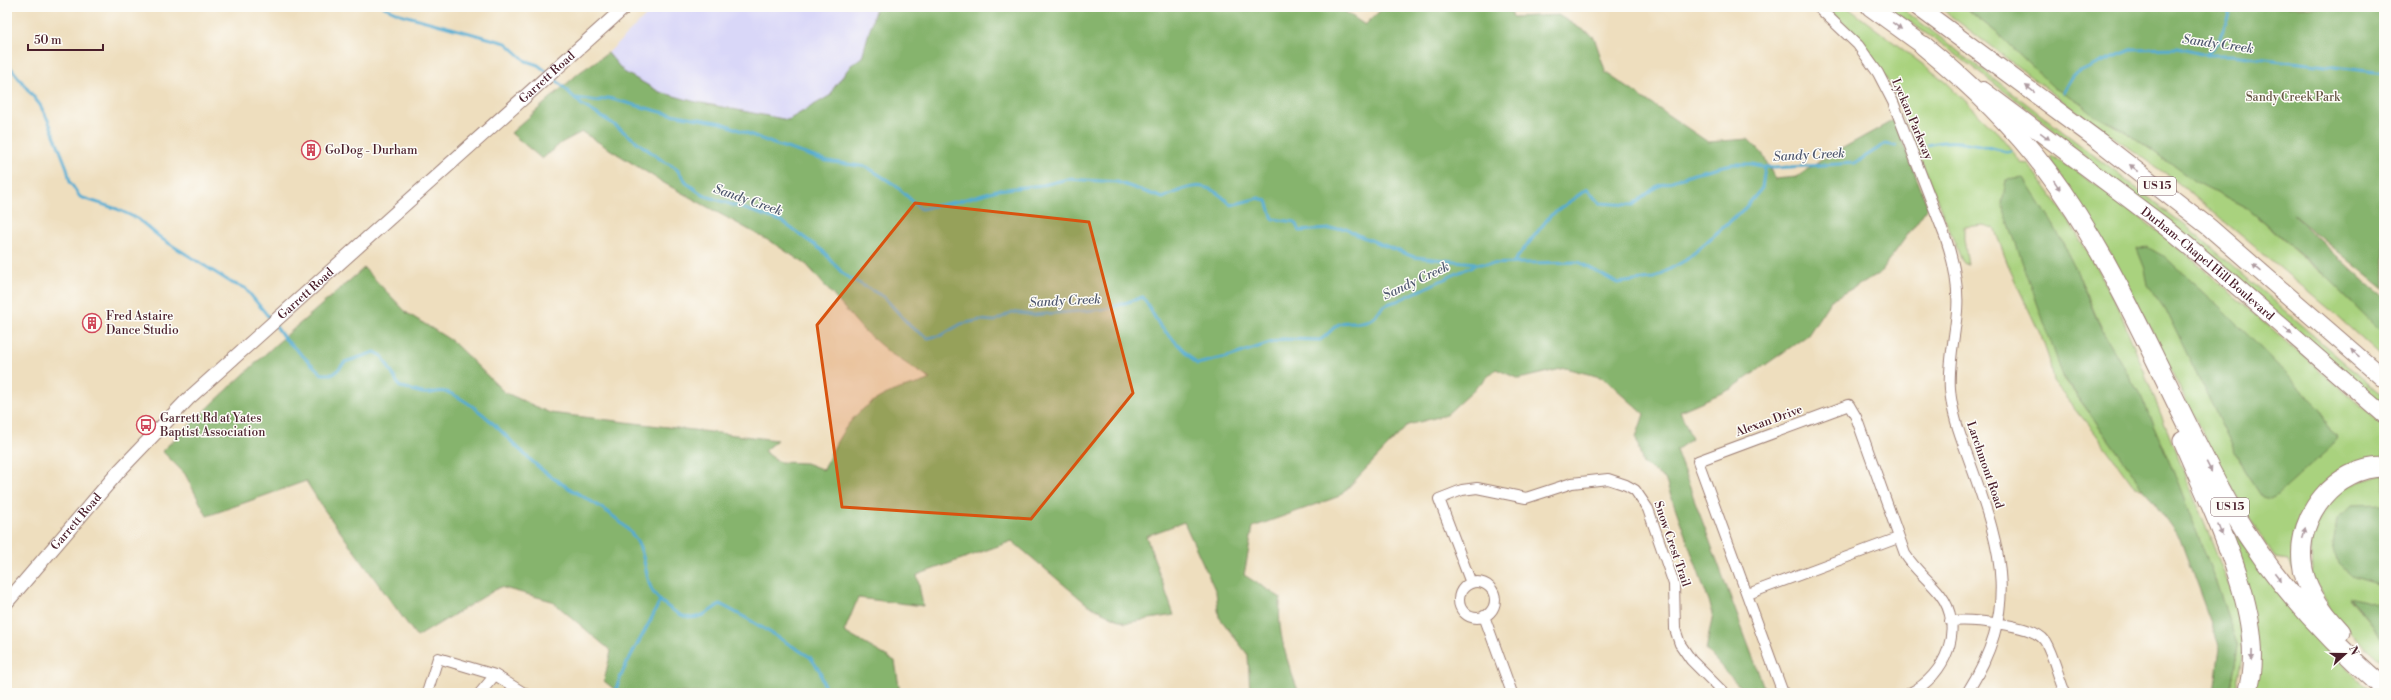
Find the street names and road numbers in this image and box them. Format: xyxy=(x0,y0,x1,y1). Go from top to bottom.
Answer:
street label: Garrett Road xyxy=(516,48,578,106)
street label: Lyckan Parkway xyxy=(1888,76,1936,162)
road number: US 15 xyxy=(2138,177,2176,195)
street label: Durham-Chapel Hill Boulevard xyxy=(2138,204,2278,324)
street label: Garrett Road xyxy=(274,264,337,323)
street label: Alexan Drive xyxy=(1732,402,1805,440)
street label: Larchmont Road xyxy=(1963,419,2007,511)
street label: Garrett Road xyxy=(47,490,105,553)
road number: US 15 xyxy=(2211,498,2249,516)
street label: Snow Crest Trail xyxy=(1650,499,1694,589)

